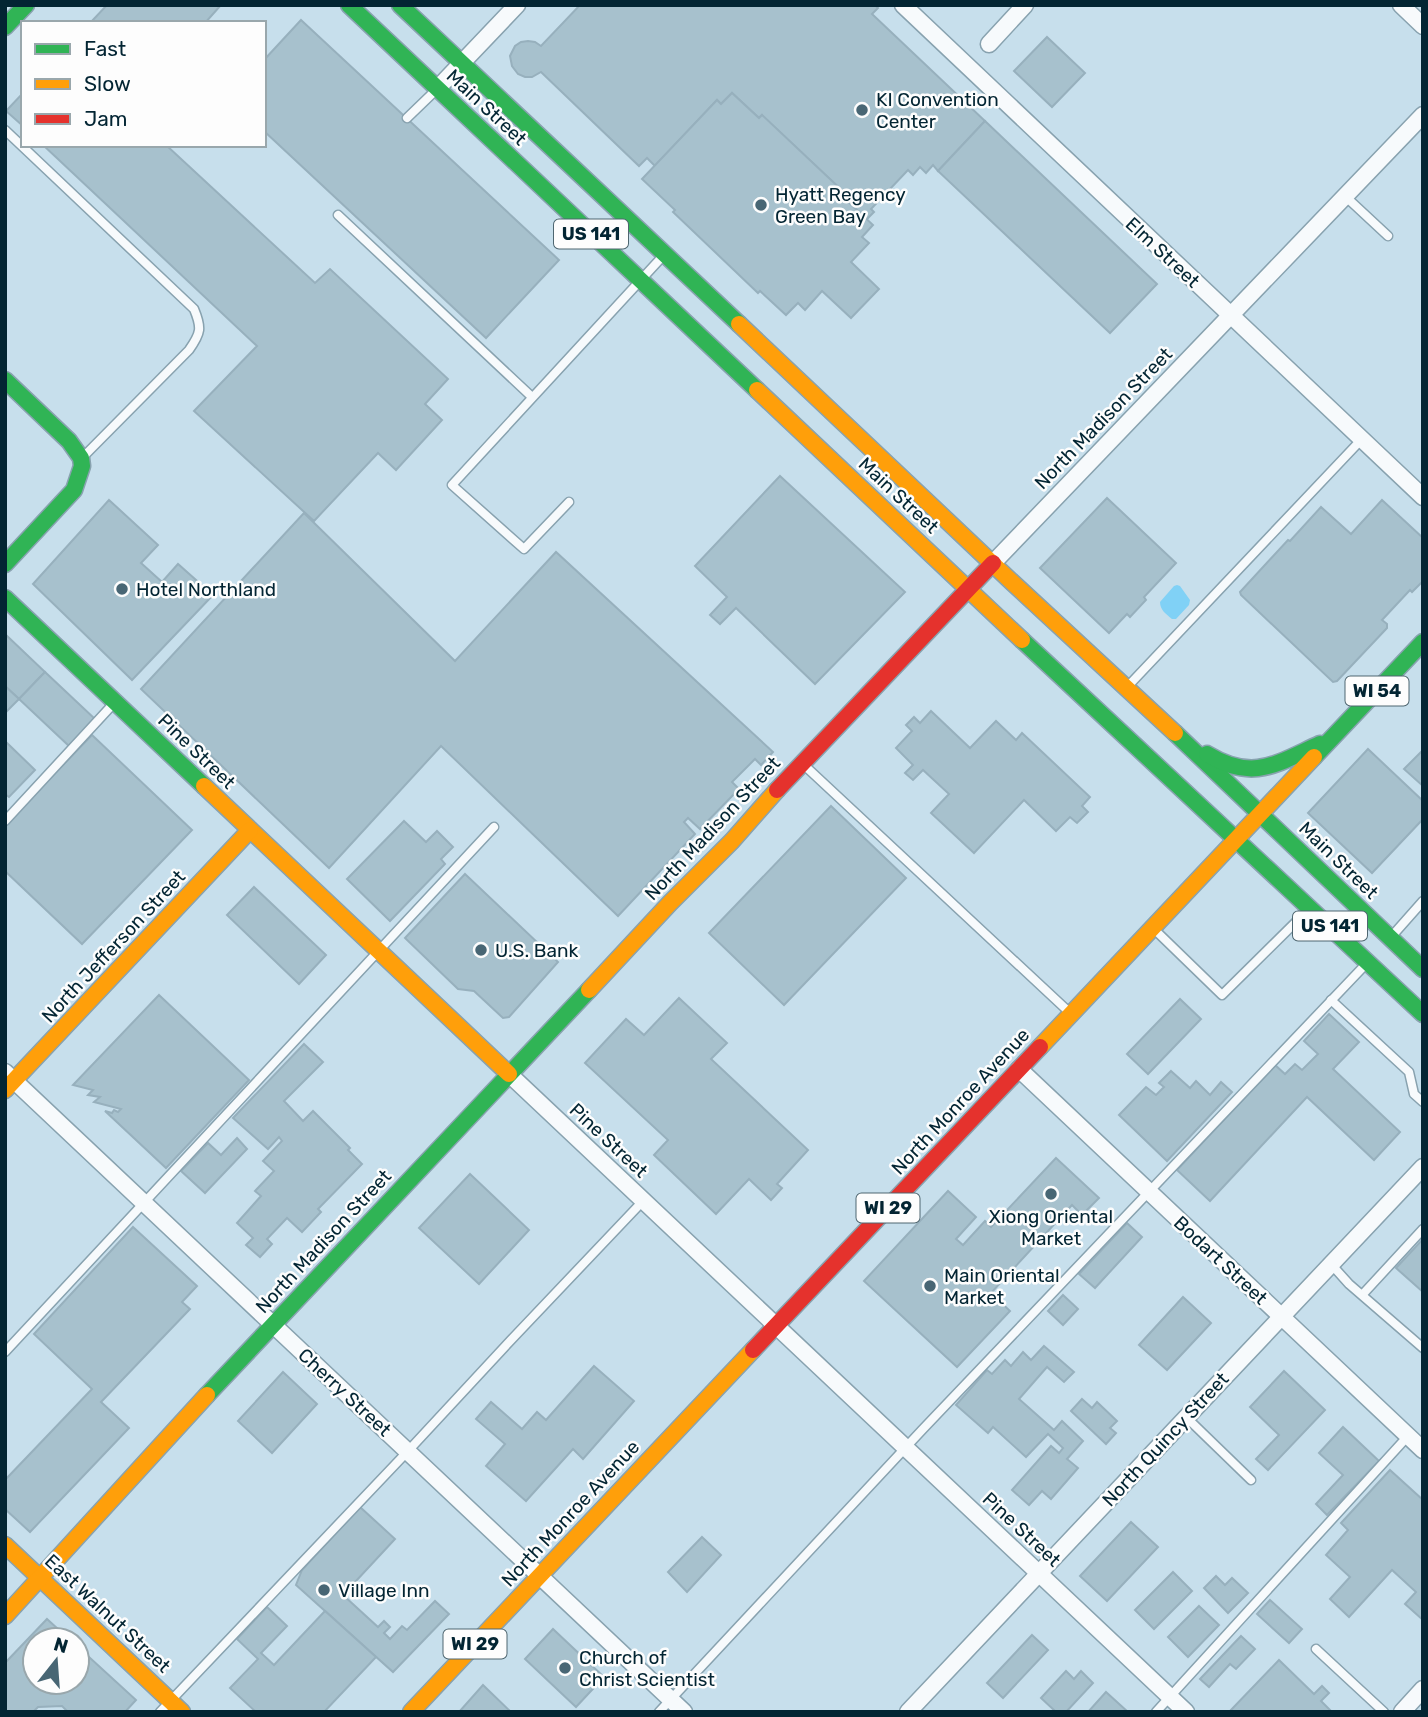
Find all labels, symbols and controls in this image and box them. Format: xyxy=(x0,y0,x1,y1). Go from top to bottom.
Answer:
legend xyxy=(21,21,266,147)
text: Fast xyxy=(84,36,126,61)
street label: Main Street xyxy=(442,64,532,151)
text: Slow xyxy=(84,71,131,96)
place label: KI Convention Center xyxy=(876,88,999,133)
marker: KI Convention Center xyxy=(854,102,870,118)
text: Jam xyxy=(84,106,128,131)
place label: Hyatt Regency Green Bay xyxy=(775,183,906,228)
marker: Hyatt Regency Green Bay xyxy=(753,197,769,213)
street label: Elm Street xyxy=(1121,212,1205,293)
road number: US 141 xyxy=(554,220,628,248)
street label: North Madison Street xyxy=(1030,342,1177,494)
street label: Main Street xyxy=(854,452,944,539)
place label: Hotel Northland xyxy=(136,578,276,601)
marker: Hotel Northland xyxy=(114,581,130,597)
road number: WI 54 xyxy=(1346,676,1408,706)
street label: Pine Street xyxy=(153,709,240,794)
street label: North Madison Street xyxy=(640,751,785,905)
street label: Main Street xyxy=(1294,817,1383,904)
street label: North Jefferson Street xyxy=(37,865,190,1027)
road number: US 141 xyxy=(1293,911,1367,940)
place label: U.S. Bank xyxy=(495,939,579,962)
marker: U.S. Bank xyxy=(473,942,489,958)
street label: North Monroe Avenue xyxy=(887,1023,1034,1179)
street label: Pine Street xyxy=(565,1098,653,1183)
street label: North Madison Street xyxy=(251,1164,396,1318)
marker: Xiong Oriental Market xyxy=(1043,1186,1059,1202)
road number: WI 29 xyxy=(856,1194,920,1223)
place label: Xiong Oriental Market xyxy=(989,1205,1113,1250)
street label: Bodart Street xyxy=(1169,1211,1273,1310)
place label: Main Oriental Market xyxy=(944,1264,1060,1309)
marker: Main Oriental Market xyxy=(922,1278,938,1294)
street label: Cherry Street xyxy=(293,1343,396,1442)
street label: North Quincy Street xyxy=(1097,1367,1234,1511)
street label: North Monroe Avenue xyxy=(497,1435,644,1591)
street label: Pine Street xyxy=(978,1487,1066,1572)
street label: East Walnut Street xyxy=(40,1549,176,1678)
place label: Village Inn xyxy=(338,1579,430,1602)
marker: Village Inn xyxy=(316,1582,332,1598)
north arrow xyxy=(21,1626,91,1696)
road number: WI 29 xyxy=(444,1630,506,1658)
text: N xyxy=(51,1632,71,1658)
place label: Church of Christ Scientist xyxy=(579,1646,715,1691)
marker: Church of Christ Scientist xyxy=(557,1660,573,1676)

